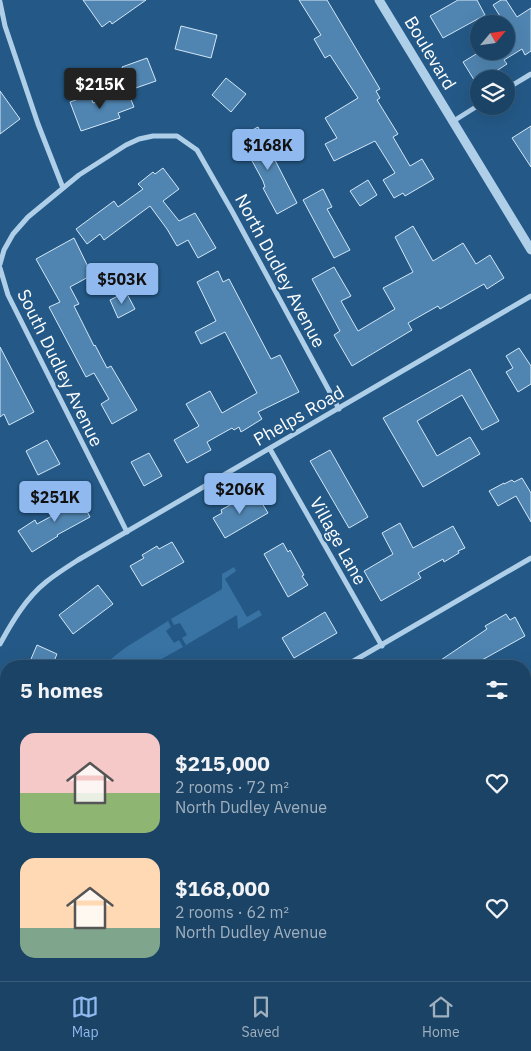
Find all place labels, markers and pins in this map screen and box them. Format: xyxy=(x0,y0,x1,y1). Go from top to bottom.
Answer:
pin: $215K xyxy=(65,68,135,110)
pin: $168K xyxy=(233,128,303,171)
pin: $503K xyxy=(87,262,157,305)
pin: $206K xyxy=(205,472,275,515)
pin: $251K xyxy=(20,480,90,523)

